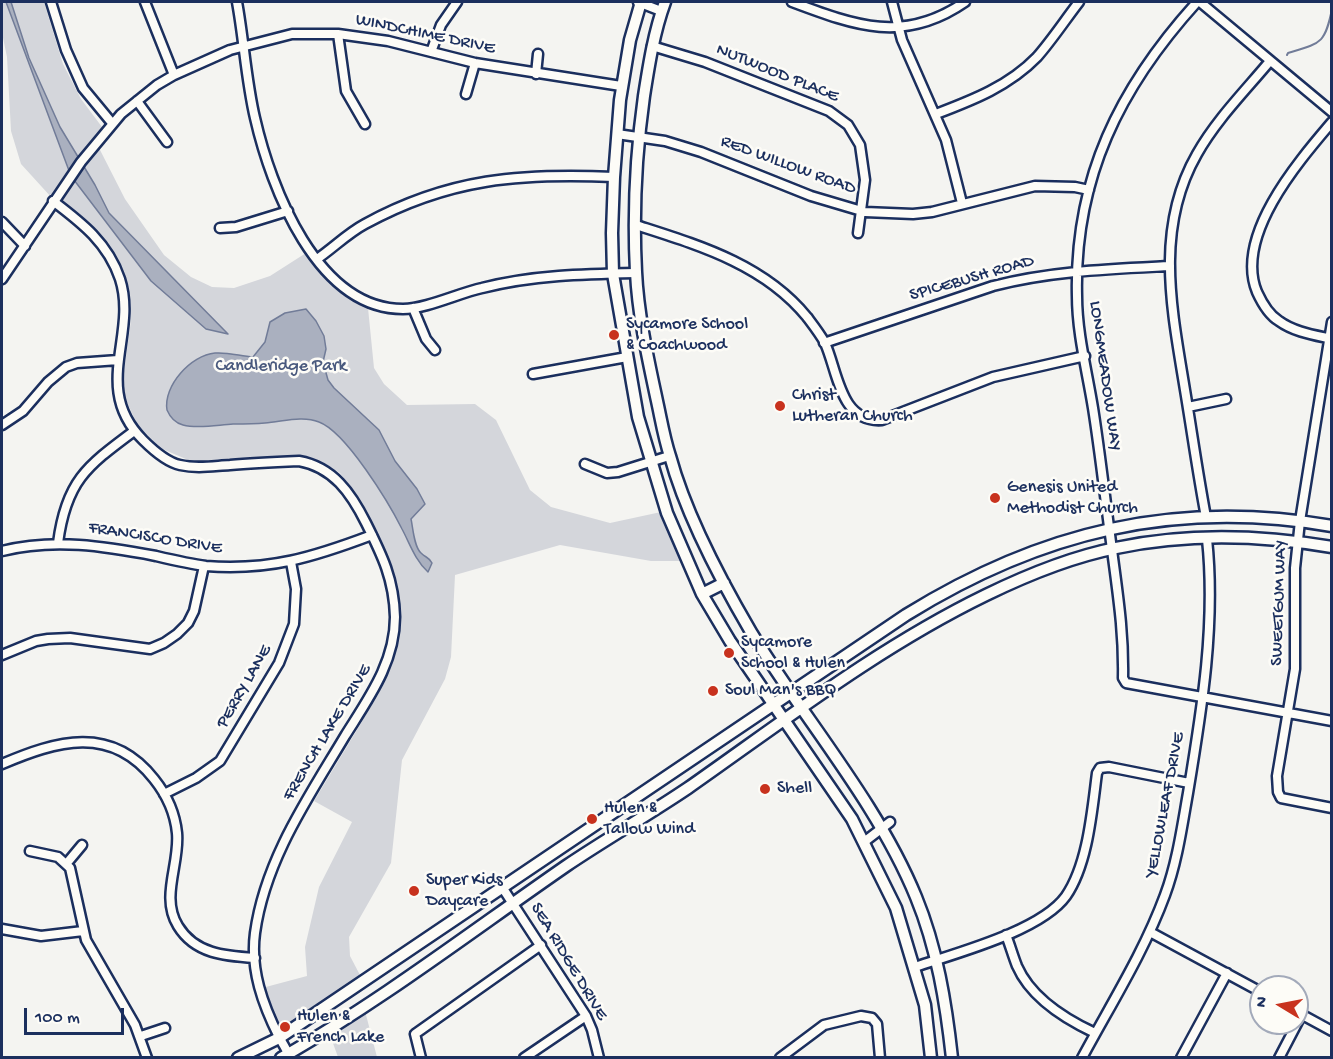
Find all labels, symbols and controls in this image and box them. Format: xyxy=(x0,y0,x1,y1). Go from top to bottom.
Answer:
street label: WINDCHIME DRIVE xyxy=(353,10,497,60)
street label: NUTWOOD PLACE xyxy=(713,40,841,108)
street label: RED WILLOW ROAD xyxy=(717,131,859,201)
street label: SPICEBUSH ROAD xyxy=(907,251,1037,307)
street label: LONGMEADOW WAY xyxy=(1083,300,1125,452)
place label: Sycamore School & Coachwood xyxy=(626,314,748,356)
marker: Sycamore School & Coachwood xyxy=(607,328,621,342)
park label: Candleridge Park xyxy=(215,356,347,378)
place label: Christ Lutheran Church xyxy=(792,385,913,428)
marker: Christ Lutheran Church xyxy=(773,399,787,413)
place label: Genesis United Methodist Church xyxy=(1007,477,1138,520)
marker: Genesis United Methodist Church xyxy=(988,491,1002,505)
street label: FRANCISCO DRIVE xyxy=(87,518,223,560)
street label: SWEETGUM WAY xyxy=(1267,540,1293,666)
place label: Sycamore School & Hulen xyxy=(741,632,845,674)
street label: PERRY LANE xyxy=(212,641,278,733)
marker: Sycamore School & Hulen xyxy=(722,646,736,660)
street label: FRENCH LAKE DRIVE xyxy=(279,661,377,805)
place label: Soul Man's BBQ xyxy=(725,680,836,702)
marker: Soul Man's BBQ xyxy=(706,684,720,698)
street label: YELLOWLEAF DRIVE xyxy=(1141,731,1191,879)
place label: Shell xyxy=(777,778,812,800)
marker: Shell xyxy=(758,782,772,796)
place label: Hulen & Tallow Wind xyxy=(604,798,695,840)
marker: Hulen & Tallow Wind xyxy=(585,812,599,826)
place label: Super Kids Daycare xyxy=(426,870,503,912)
marker: Super Kids Daycare xyxy=(407,884,421,898)
street label: SEA RIDGE DRIVE xyxy=(524,899,612,1025)
north arrow xyxy=(1249,975,1309,1035)
text: N xyxy=(1252,995,1273,1009)
scale bar xyxy=(27,996,128,1034)
place label: Hulen & French Lake xyxy=(297,1006,384,1048)
text: 100 m xyxy=(35,1008,80,1029)
marker: Hulen & French Lake xyxy=(278,1020,292,1034)

